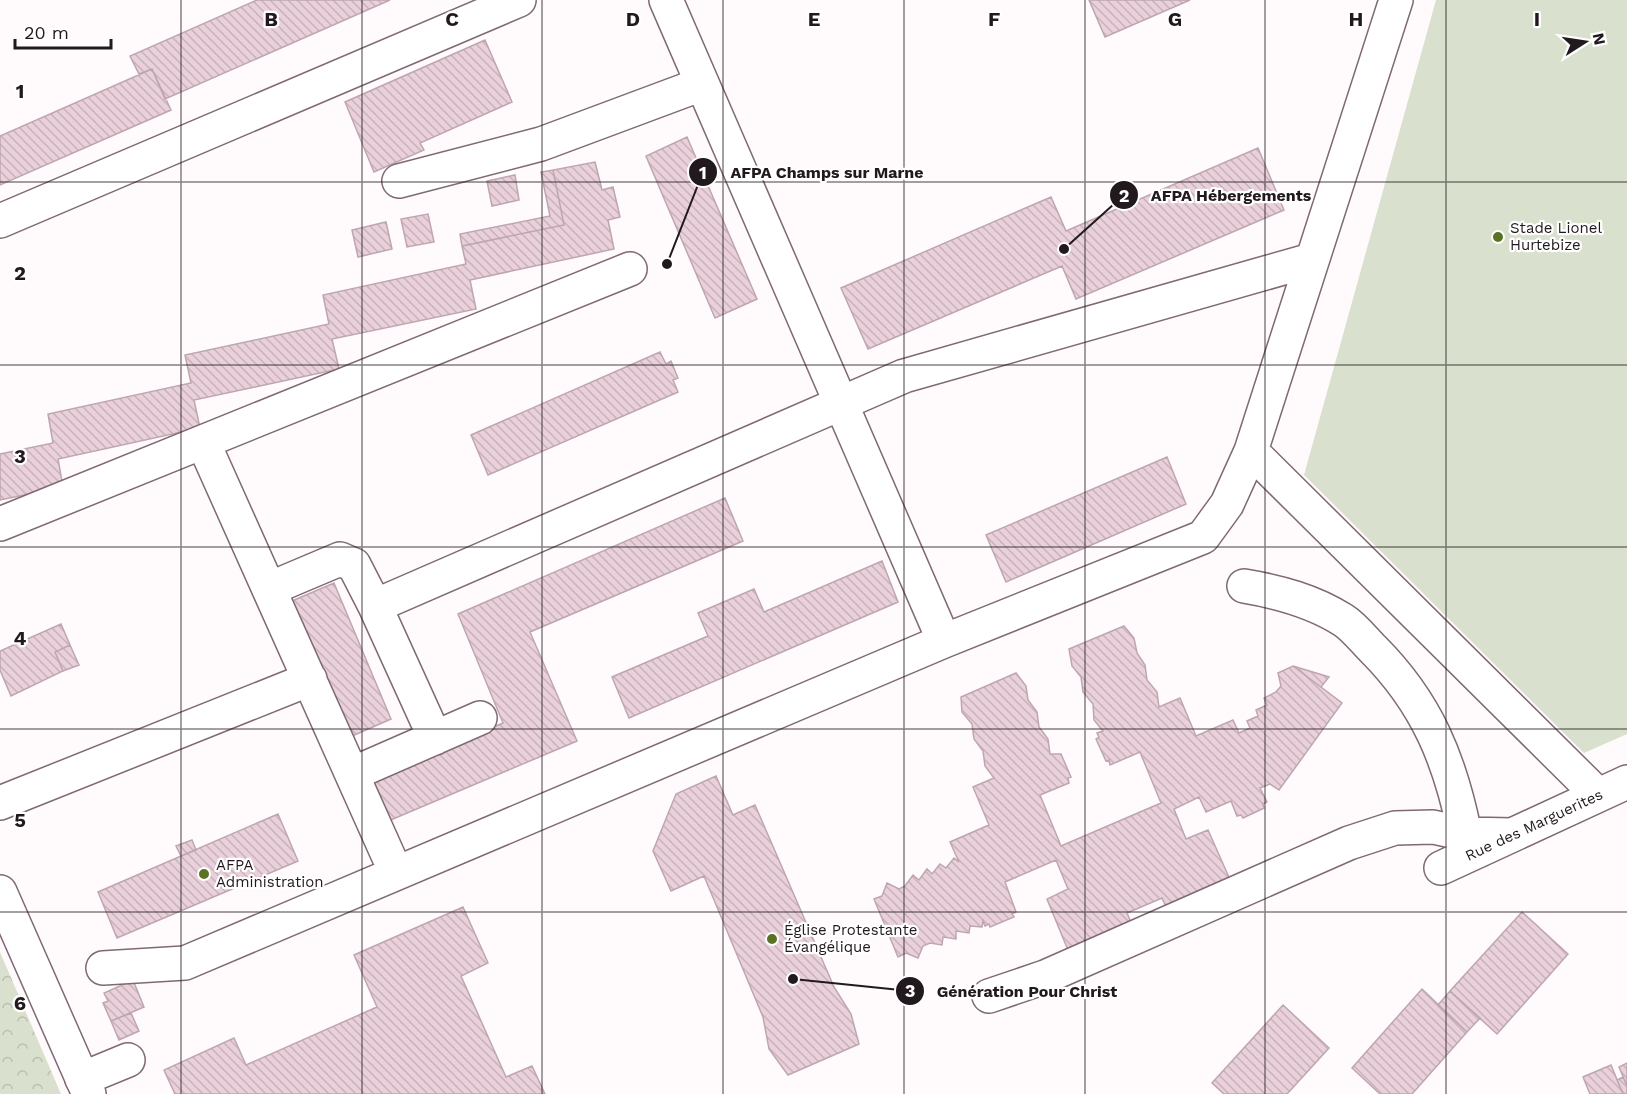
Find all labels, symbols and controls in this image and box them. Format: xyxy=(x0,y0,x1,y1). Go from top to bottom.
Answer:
text: B xyxy=(264,7,278,31)
text: C xyxy=(445,7,459,31)
text: D xyxy=(626,7,640,31)
text: E xyxy=(808,7,820,31)
text: F xyxy=(988,7,1000,31)
text: G xyxy=(1168,7,1182,31)
text: H xyxy=(1349,7,1363,31)
text: I xyxy=(1534,7,1540,31)
scale bar xyxy=(15,12,111,50)
north arrow xyxy=(1555,12,1615,72)
text: 20 m xyxy=(24,22,69,43)
text: N xyxy=(1589,31,1610,47)
text: 1 xyxy=(16,79,24,103)
callout: AFPA Champs sur Marne xyxy=(688,155,935,189)
text: 1 xyxy=(699,162,707,183)
text: AFPA Champs sur Marne xyxy=(730,163,924,182)
callout: AFPA Hébergements xyxy=(1109,178,1324,212)
text: 2 xyxy=(1119,185,1129,206)
text: AFPA Hébergements xyxy=(1151,186,1312,205)
place label: Stade Lionel Hurtebize xyxy=(1510,219,1602,254)
marker: Stade Lionel Hurtebize xyxy=(1491,230,1505,244)
text: 2 xyxy=(14,261,26,285)
text: 3 xyxy=(14,444,26,468)
text: 4 xyxy=(14,626,27,650)
street label: Rue des Marguerites xyxy=(1462,785,1606,865)
text: 5 xyxy=(14,808,26,832)
place label: AFPA Administration xyxy=(216,856,324,891)
marker: AFPA Administration xyxy=(197,867,211,881)
place label: Église Protestante Évangélique xyxy=(784,921,917,956)
marker: Église Protestante Évangélique xyxy=(765,932,779,946)
callout: Génération Pour Christ xyxy=(895,974,1129,1008)
text: 3 xyxy=(905,980,915,1001)
text: Génération Pour Christ xyxy=(937,982,1117,1001)
text: 6 xyxy=(14,991,26,1015)

